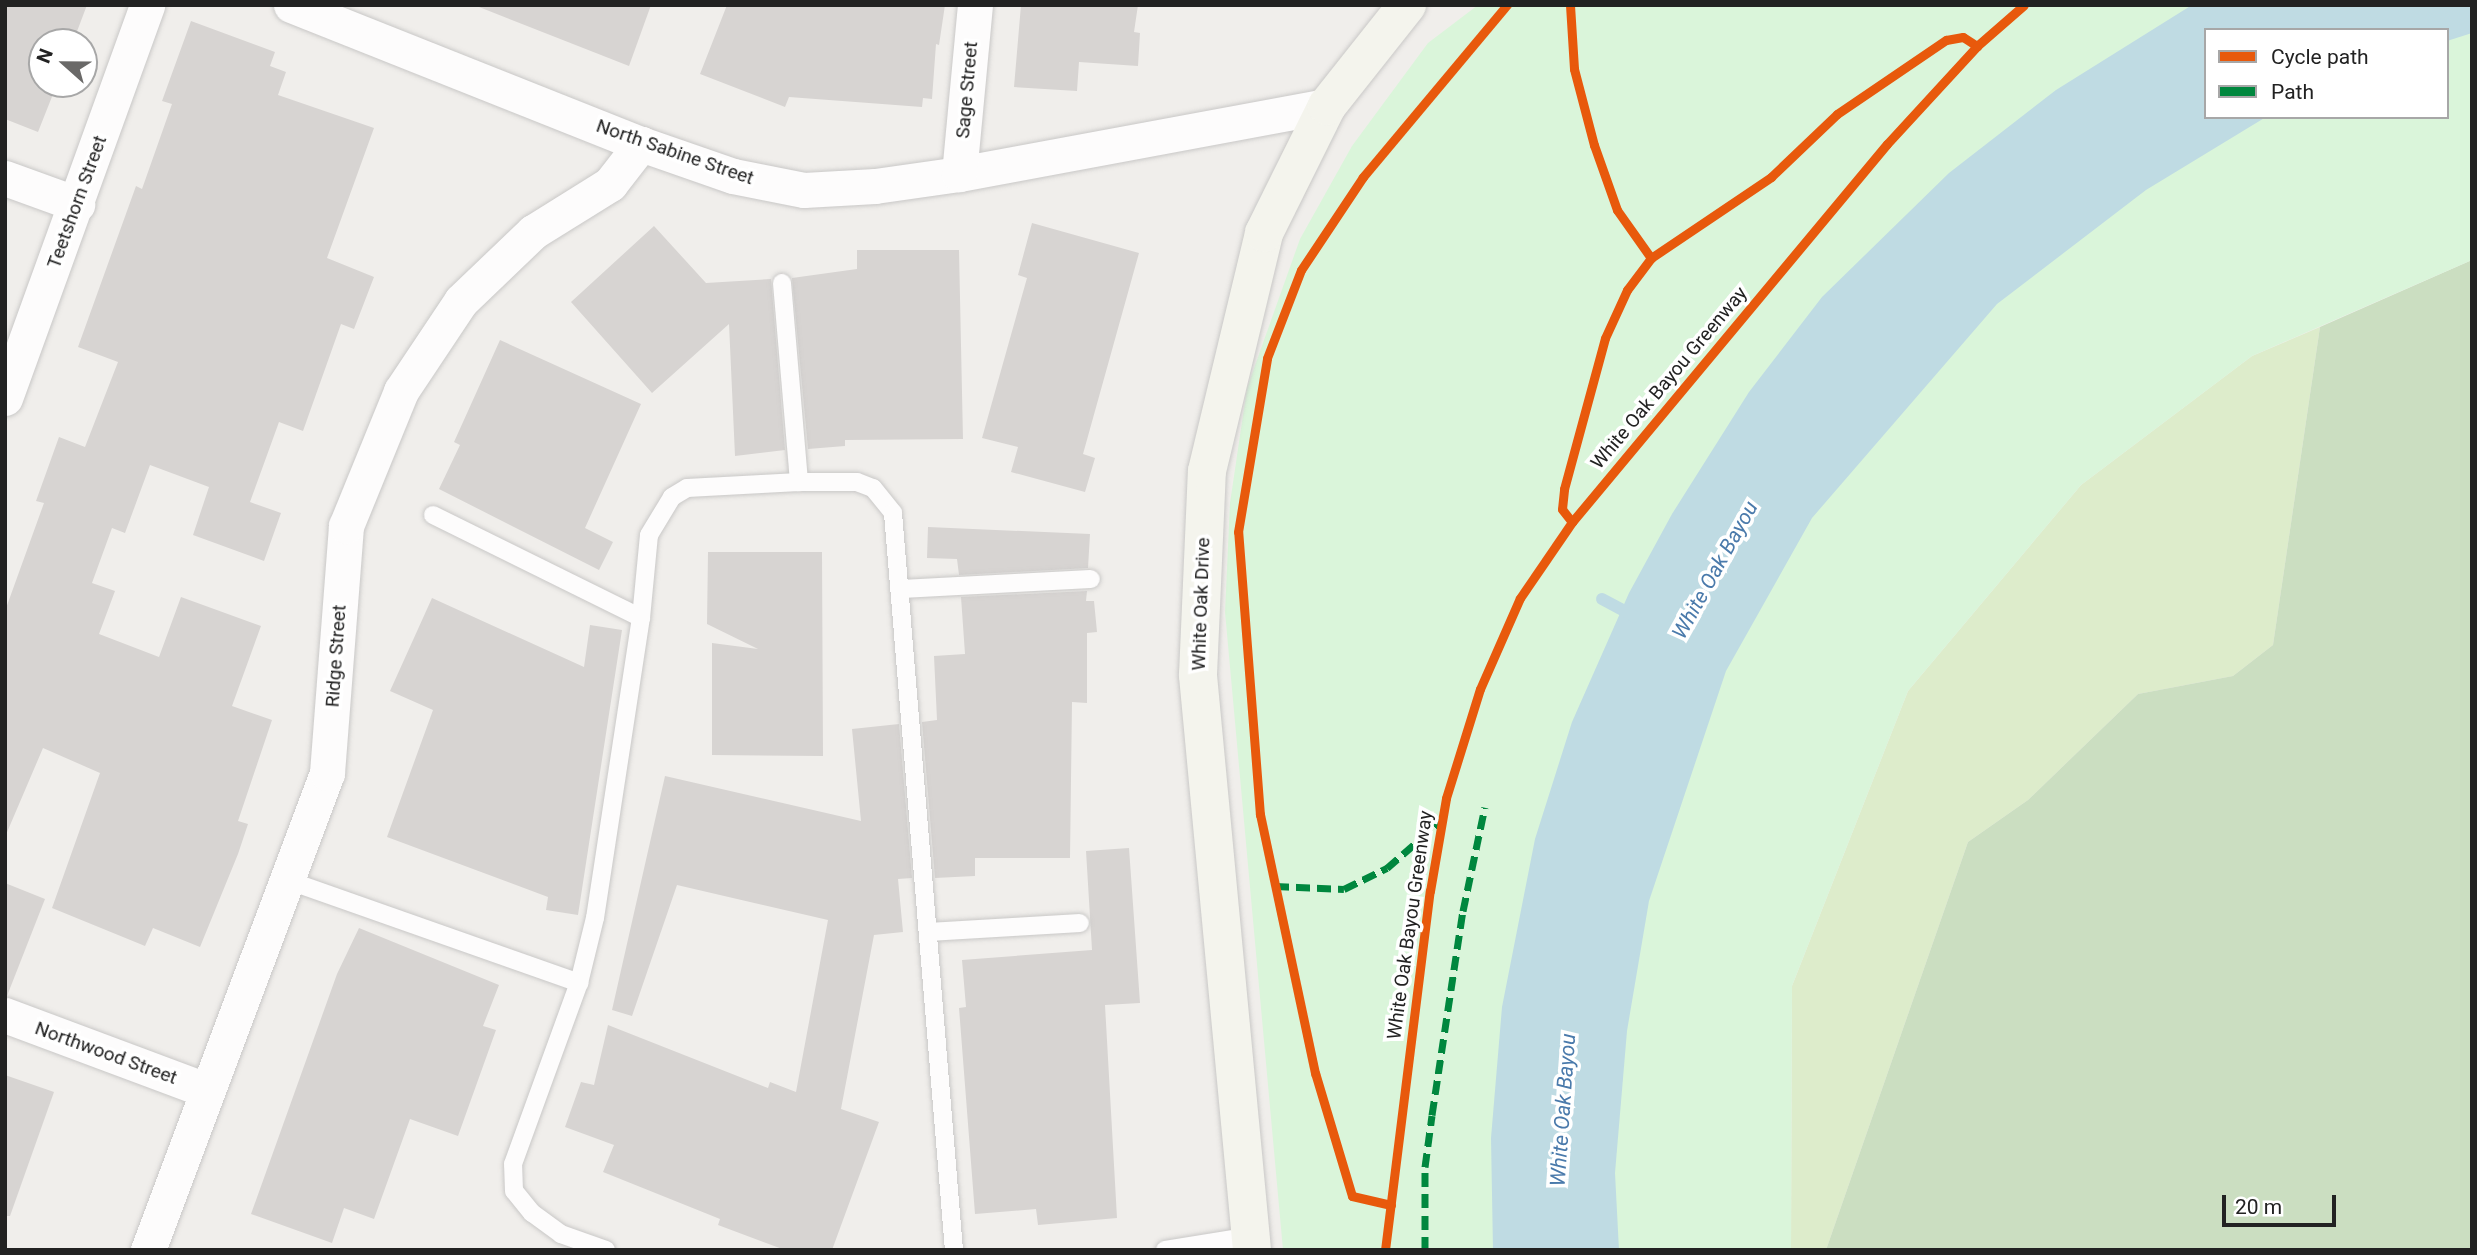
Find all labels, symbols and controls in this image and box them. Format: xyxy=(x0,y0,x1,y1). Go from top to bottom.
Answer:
north arrow xyxy=(28,28,98,98)
legend xyxy=(2204,28,2449,119)
street label: Sage Street xyxy=(951,41,983,139)
text: Cycle path xyxy=(2271,45,2369,69)
text: N xyxy=(32,46,58,66)
text: Path xyxy=(2271,80,2314,104)
street label: North Sabine Street xyxy=(593,114,757,190)
street label: Teetshorn Street xyxy=(42,132,112,272)
street label: White Oak Bayou Greenway xyxy=(1586,282,1752,474)
water label: White Oak Bayou xyxy=(1667,497,1763,643)
street label: White Oak Drive xyxy=(1187,537,1215,671)
street label: Ridge Street xyxy=(321,604,351,708)
street label: White Oak Bayou Greenway xyxy=(1383,809,1437,1041)
street label: Northwood Street xyxy=(32,1017,180,1089)
water label: White Oak Bayou xyxy=(1545,1033,1581,1187)
scale bar xyxy=(2225,1182,2339,1226)
text: 20 m xyxy=(2235,1195,2282,1219)

